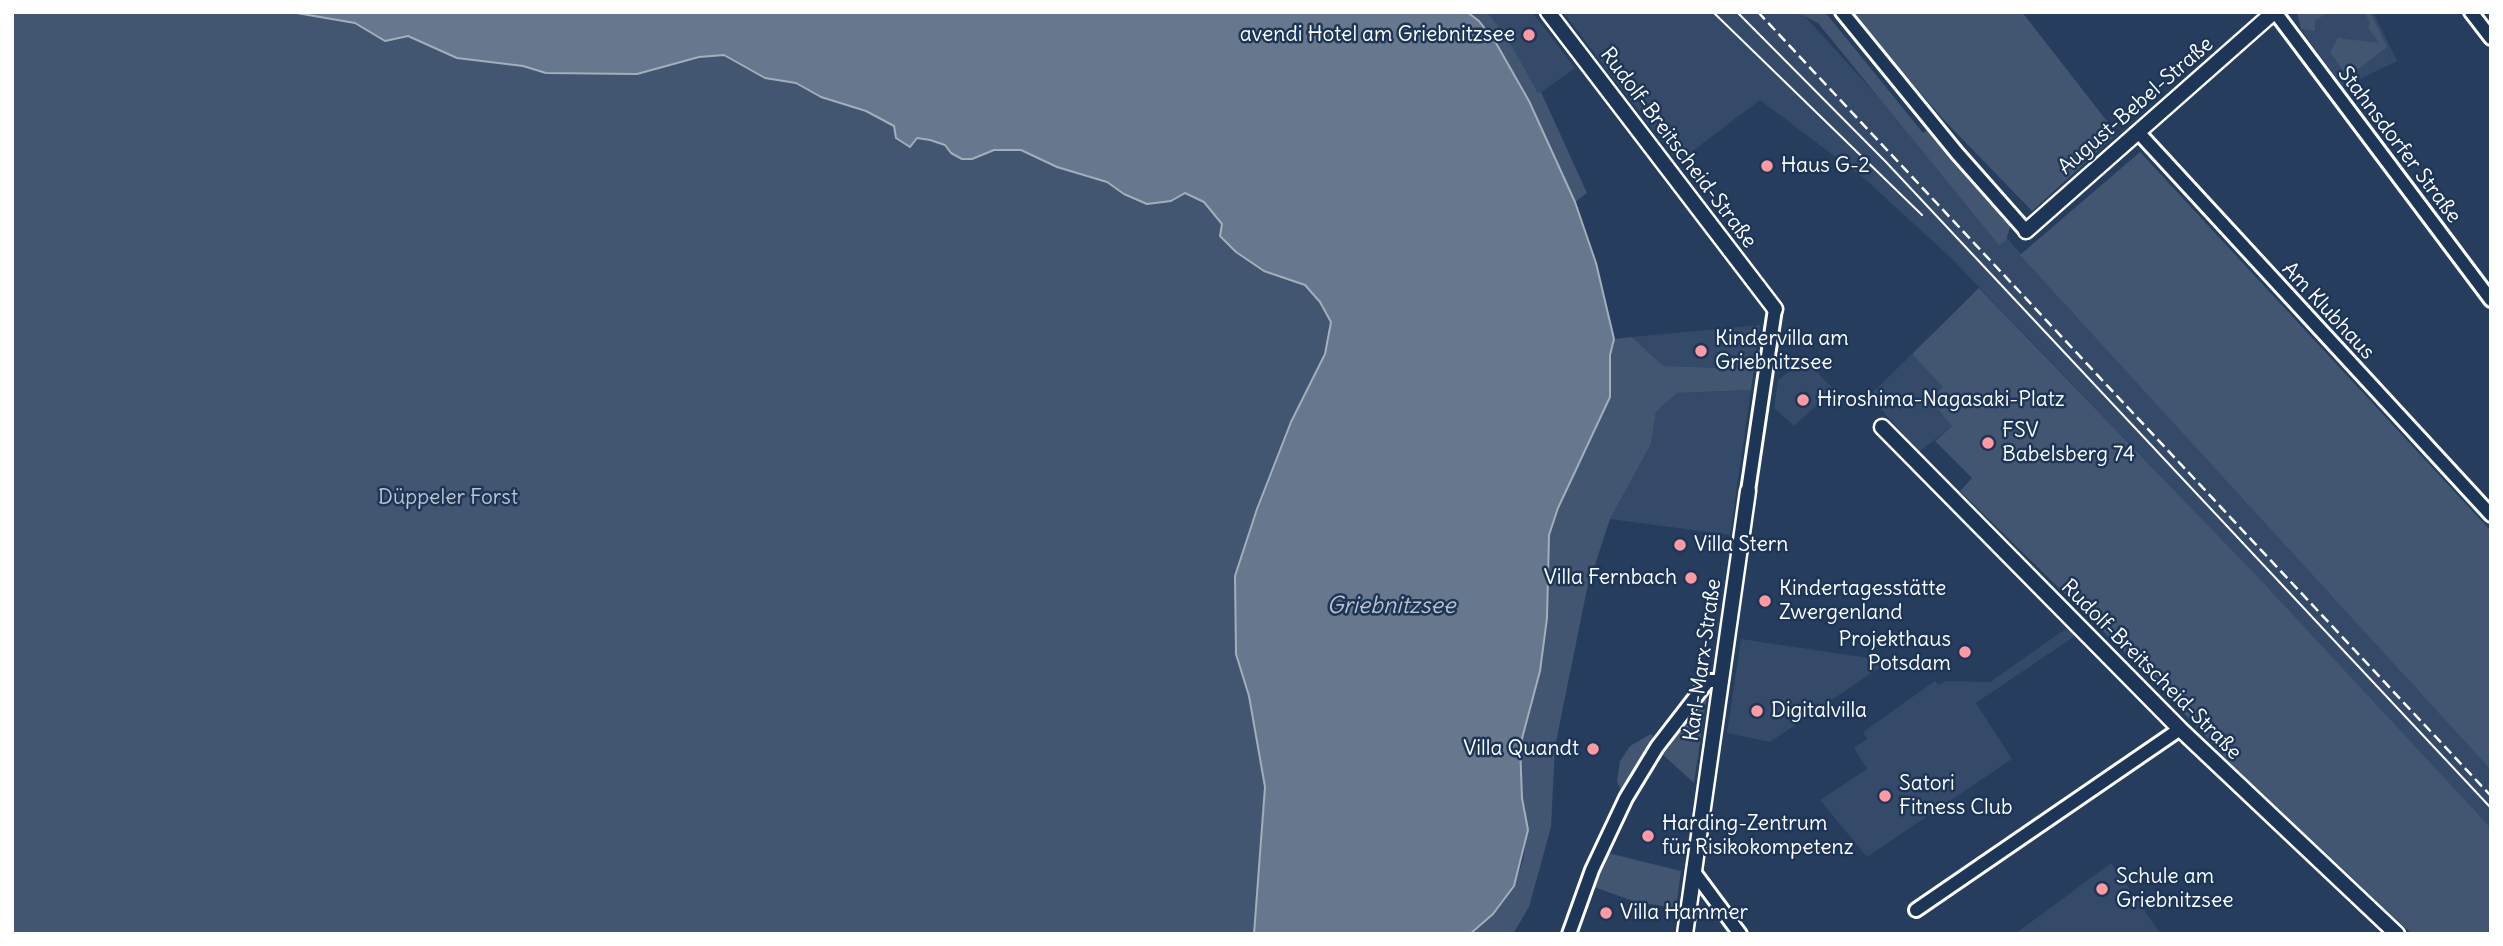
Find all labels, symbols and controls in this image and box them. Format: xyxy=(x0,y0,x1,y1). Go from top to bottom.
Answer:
place label: avendi Hotel am Griebnitzsee xyxy=(1240,22,1515,48)
marker: avendi Hotel am Griebnitzsee xyxy=(1521,27,1537,43)
street label: August-Bebel-Straße xyxy=(2053,32,2219,180)
street label: Rudolf-Breitscheid-Straße xyxy=(1594,43,1762,253)
street label: Stahnsdorfer Straße xyxy=(2332,62,2466,228)
place label: Haus G-2 xyxy=(1781,153,1870,179)
marker: Haus G-2 xyxy=(1759,158,1775,174)
street label: Am Klubhaus xyxy=(2276,257,2380,365)
place label: Kindervilla am Griebnitzsee xyxy=(1715,326,1849,376)
marker: Kindervilla am Griebnitzsee xyxy=(1693,343,1709,359)
place label: Hiroshima-Nagasaki-Platz xyxy=(1817,387,2065,413)
marker: Hiroshima-Nagasaki-Platz xyxy=(1795,392,1811,408)
place label: FSV Babelsberg 74 xyxy=(2002,418,2135,468)
marker: FSV Babelsberg 74 xyxy=(1980,435,1996,451)
park label: Düppeler Forst xyxy=(378,485,518,511)
place label: Villa Stern xyxy=(1694,532,1788,558)
marker: Villa Stern xyxy=(1672,537,1688,553)
place label: Villa Fernbach xyxy=(1544,565,1677,591)
marker: Villa Fernbach xyxy=(1683,570,1699,586)
street label: Rudolf-Breitscheid-Straße xyxy=(2056,575,2246,765)
place label: Kindertagesstätte Zwergenland xyxy=(1779,576,1946,626)
street label: Karl-Marx-Straße xyxy=(1679,577,1727,743)
water label: Griebnitzsee xyxy=(1327,592,1455,620)
marker: Kindertagesstätte Zwergenland xyxy=(1757,593,1773,609)
place label: Projekthaus Potsdam xyxy=(1839,627,1951,677)
marker: Projekthaus Potsdam xyxy=(1957,644,1973,660)
place label: Digitalvilla xyxy=(1771,698,1867,724)
marker: Digitalvilla xyxy=(1749,703,1765,719)
place label: Villa Quandt xyxy=(1463,736,1579,762)
marker: Villa Quandt xyxy=(1585,741,1601,757)
place label: Satori Fitness Club xyxy=(1899,771,2013,821)
marker: Satori Fitness Club xyxy=(1877,788,1893,804)
place label: Harding-Zentrum für Risikokompetenz xyxy=(1662,811,1854,861)
marker: Harding-Zentrum für Risikokompetenz xyxy=(1640,828,1656,844)
place label: Schule am Griebnitzsee xyxy=(2116,864,2234,914)
marker: Schule am Griebnitzsee xyxy=(2094,881,2110,897)
place label: Villa Hammer xyxy=(1620,900,1748,926)
marker: Villa Hammer xyxy=(1598,905,1614,921)

